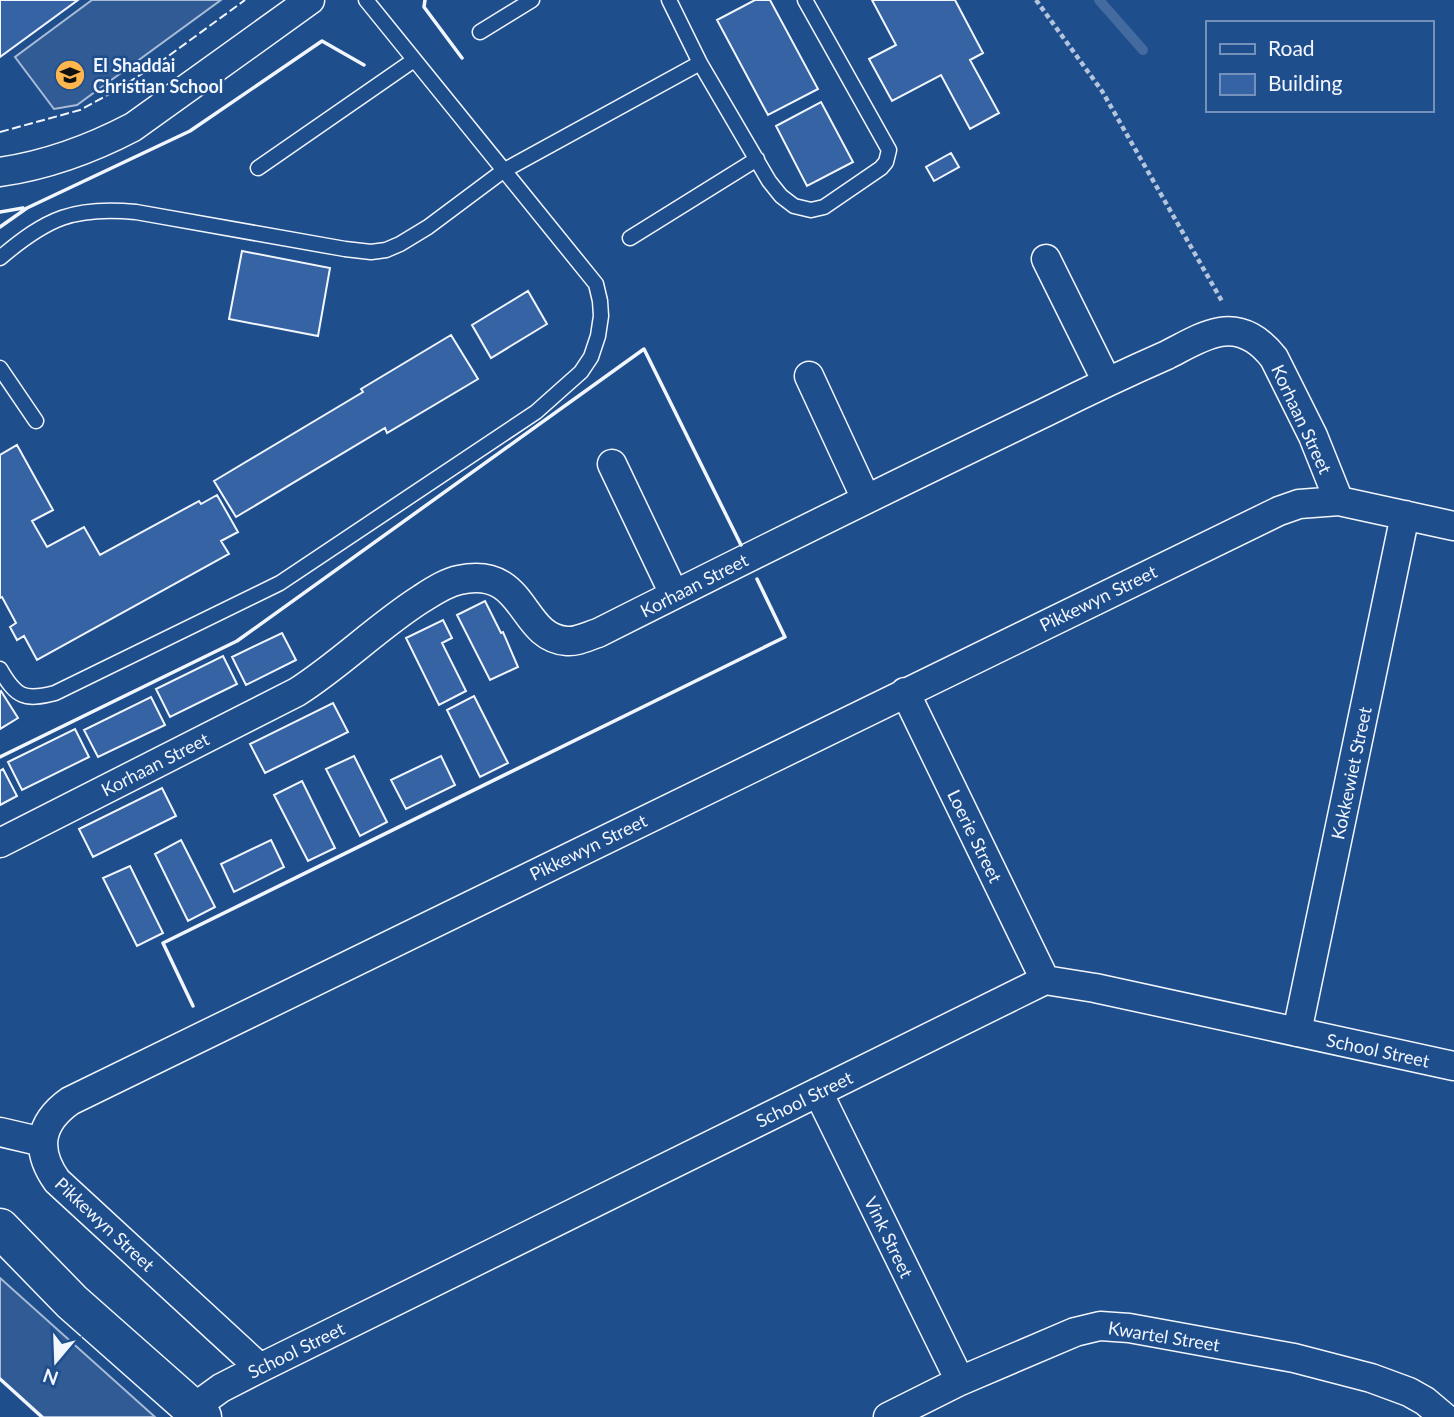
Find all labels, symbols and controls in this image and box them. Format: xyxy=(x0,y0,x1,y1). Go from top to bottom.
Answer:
legend xyxy=(1206,21,1433,112)
text: Road xyxy=(1268,35,1315,60)
place label: El Shaddai Christian School xyxy=(93,54,223,97)
school or university icon: El Shaddai Christian School xyxy=(53,58,87,92)
text: Building xyxy=(1268,70,1343,95)
street label: Korhaan Street xyxy=(1267,361,1337,478)
street label: Korhaan Street xyxy=(636,548,752,622)
street label: Pikkewyn Street xyxy=(1036,560,1161,636)
street label: Kokkewiet Street xyxy=(1326,704,1376,841)
street label: Korhaan Street xyxy=(97,727,213,801)
street label: Loerie Street xyxy=(943,786,1007,887)
street label: Pikkewyn Street xyxy=(526,809,651,885)
street label: School Street xyxy=(1324,1028,1432,1072)
street label: School Street xyxy=(752,1066,857,1132)
street label: Pikkewyn Street xyxy=(51,1172,160,1276)
street label: Vink Street xyxy=(860,1193,918,1282)
street label: Kwartel Street xyxy=(1107,1316,1222,1356)
street label: School Street xyxy=(244,1317,349,1383)
north arrow xyxy=(21,1326,91,1396)
text: N xyxy=(40,1364,61,1391)

